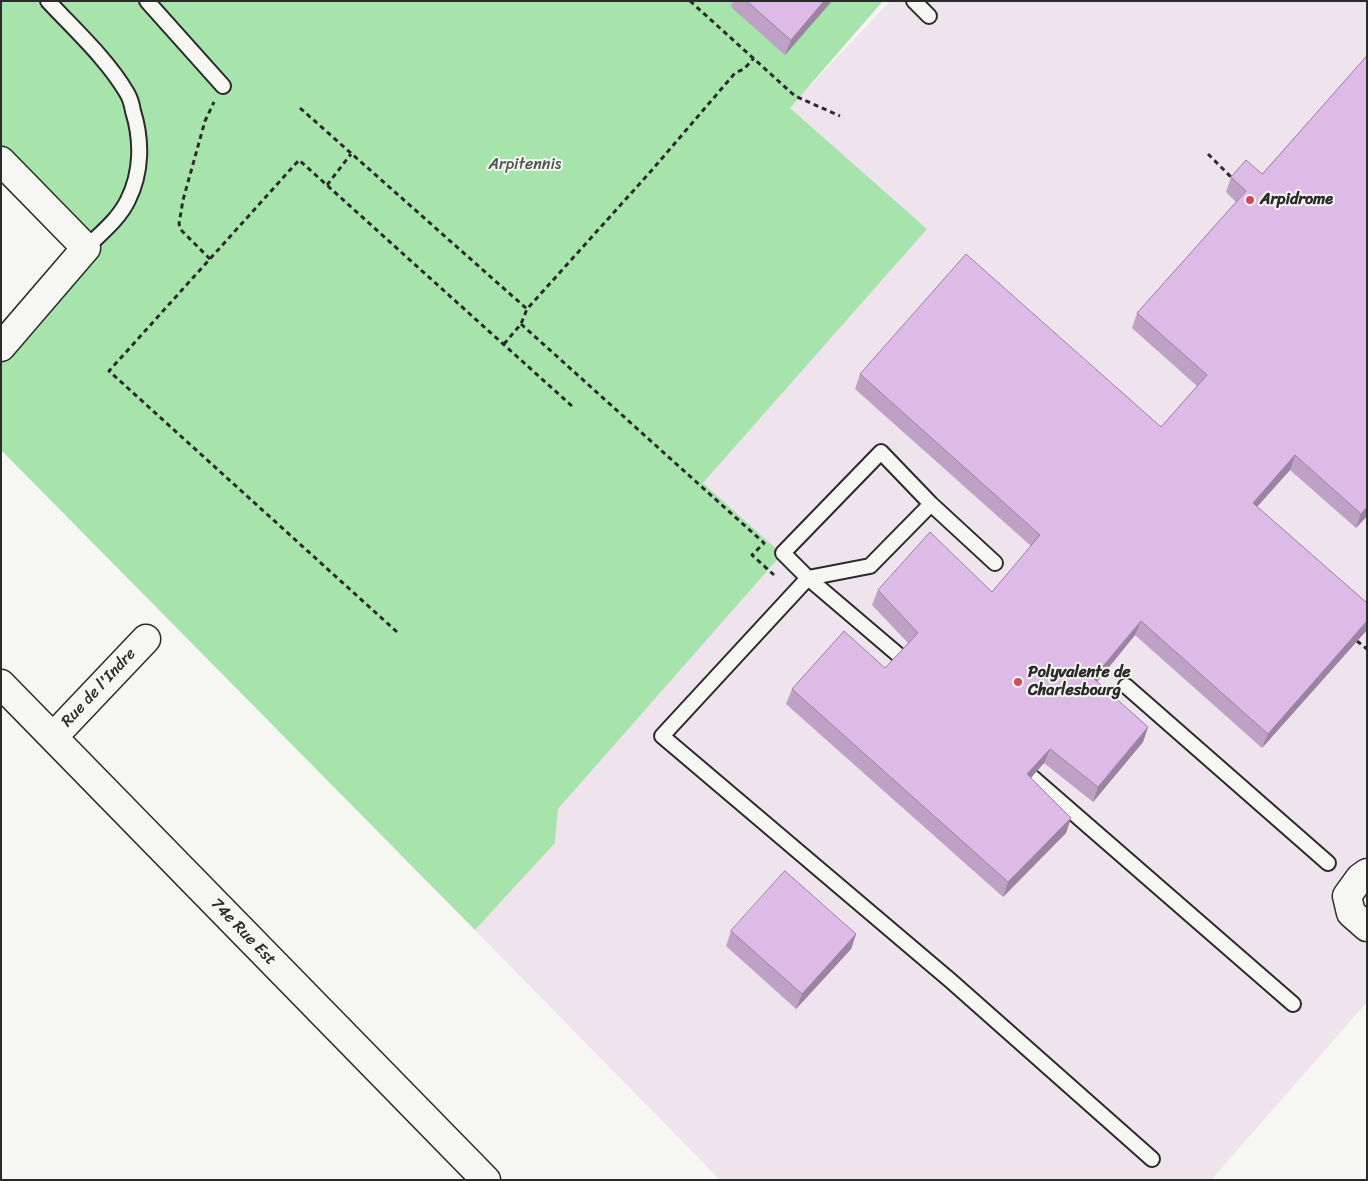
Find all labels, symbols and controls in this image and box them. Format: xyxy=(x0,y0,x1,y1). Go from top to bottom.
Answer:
park label: Arpitennis xyxy=(489,155,561,175)
place label: Arpidrome xyxy=(1260,190,1333,210)
marker: Arpidrome xyxy=(1244,194,1256,206)
street label: Rue de l'Indre xyxy=(58,645,140,731)
place label: Polyvalente de Charlesbourg xyxy=(1028,663,1131,701)
marker: Polyvalente de Charlesbourg xyxy=(1012,676,1024,688)
street label: 74e Rue Est xyxy=(206,895,280,969)

